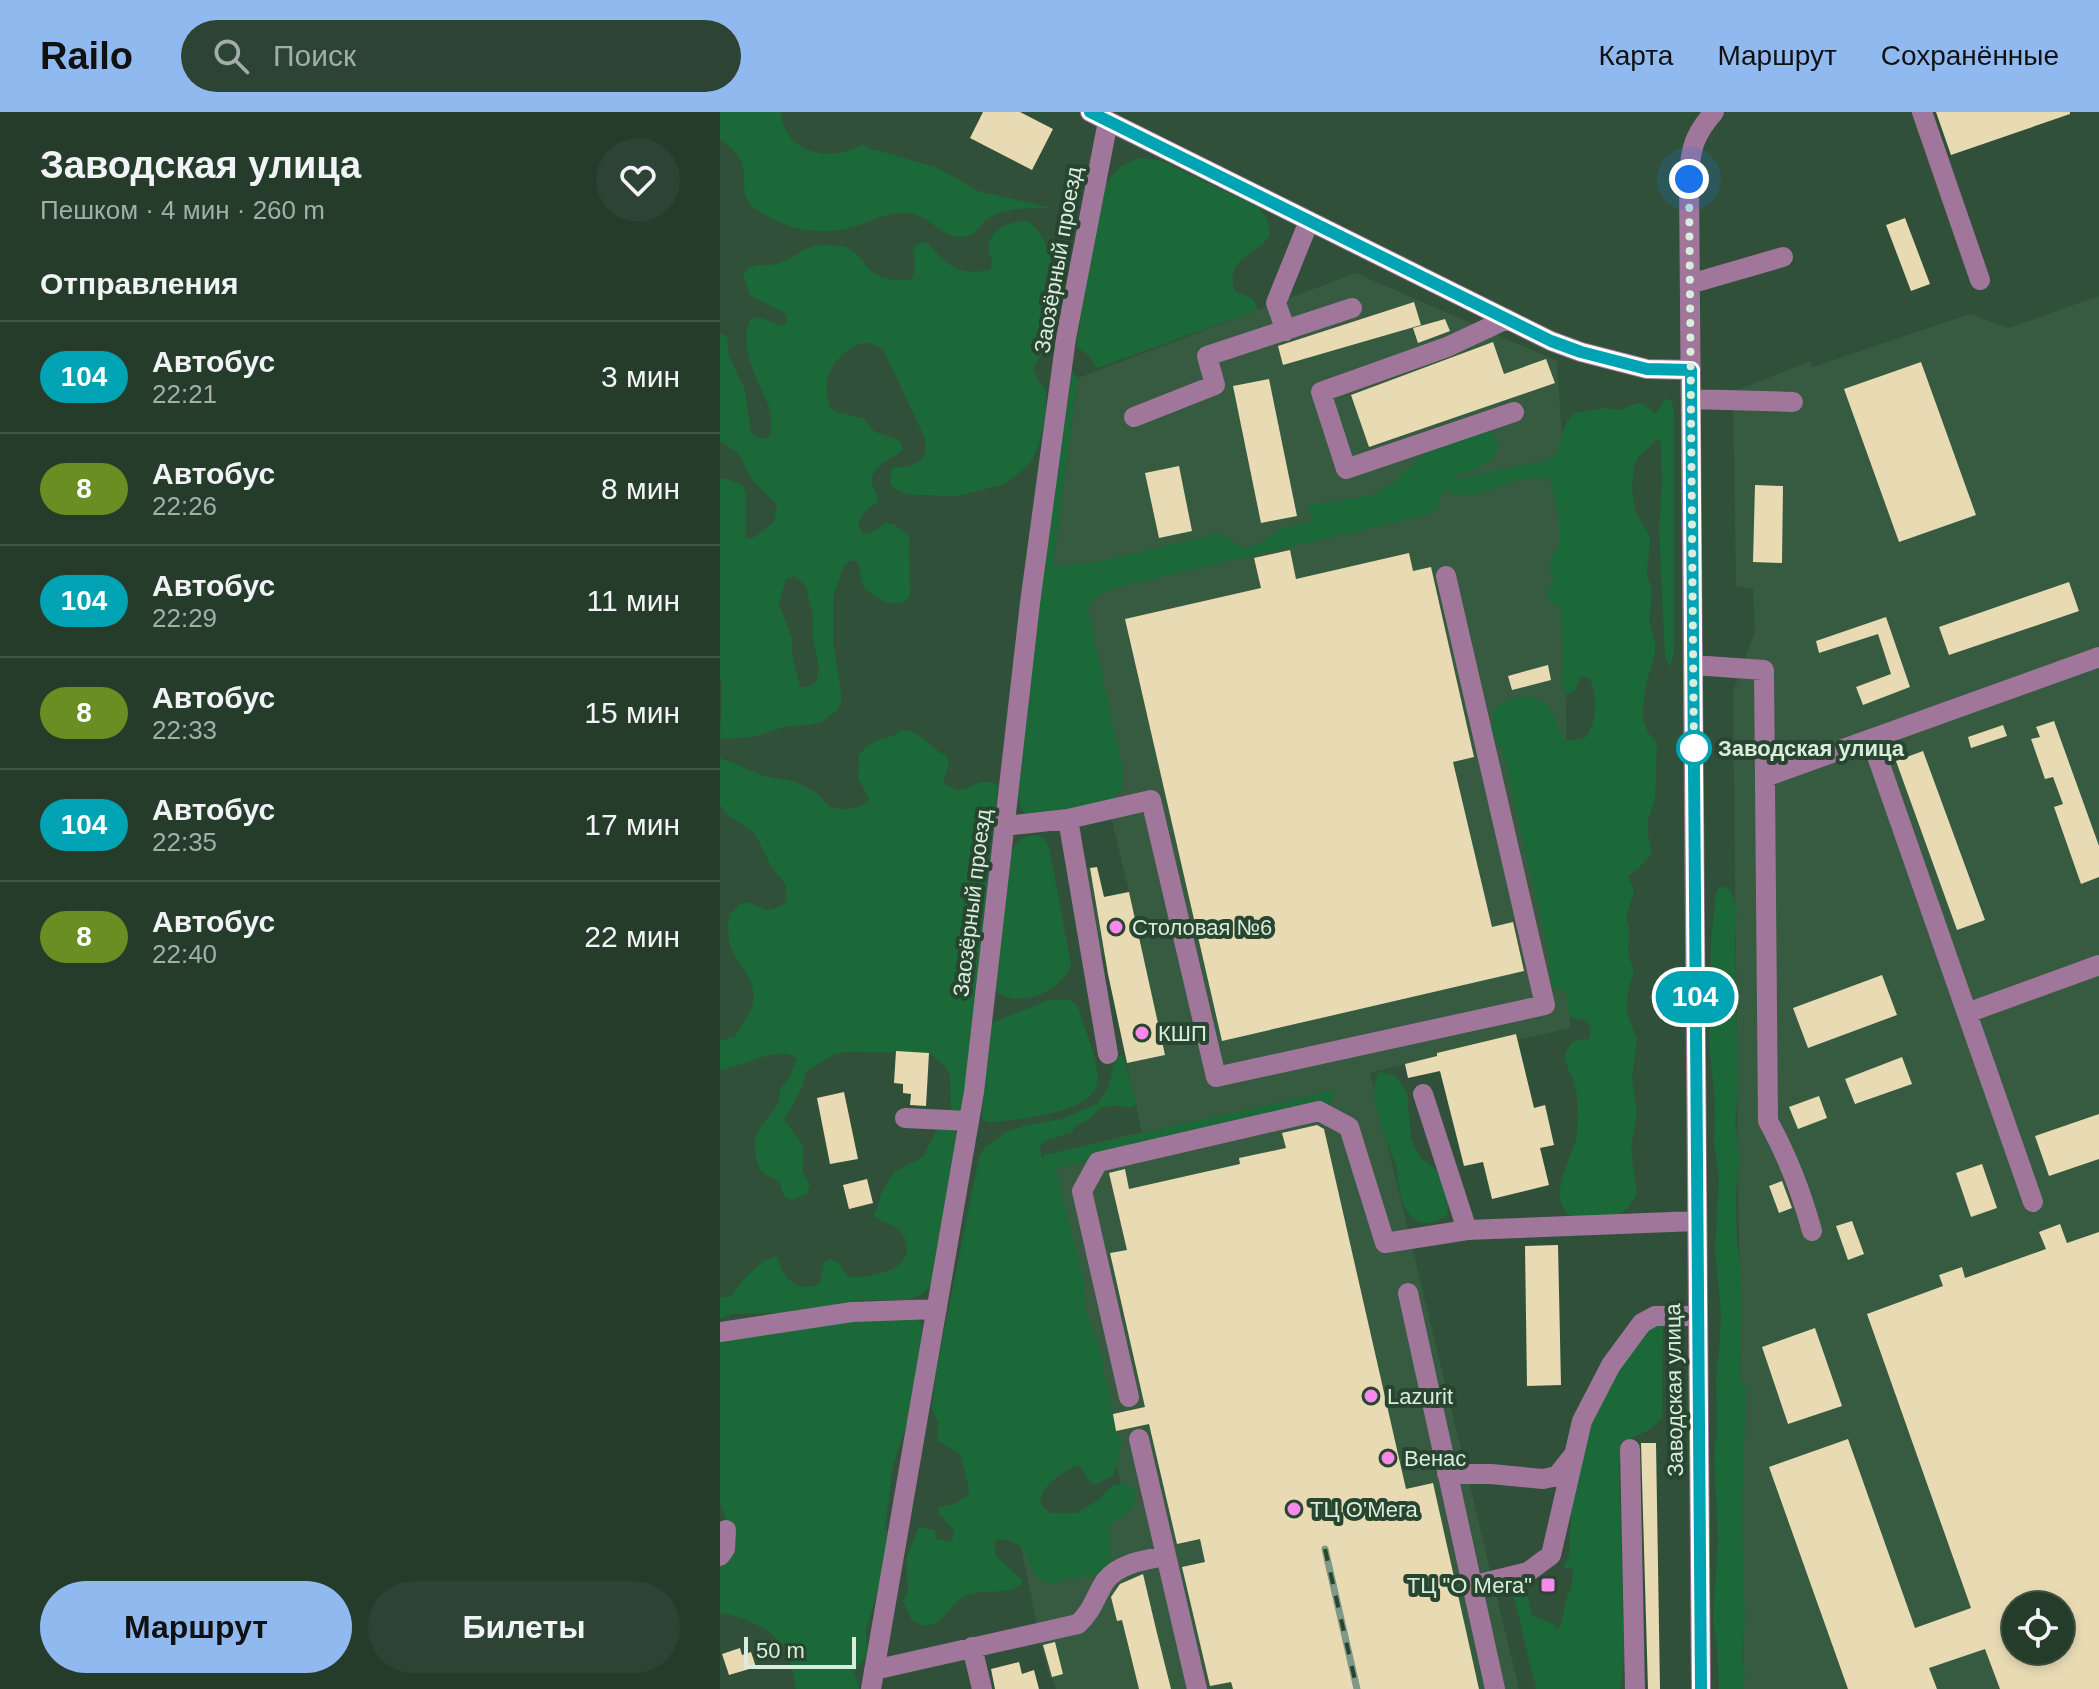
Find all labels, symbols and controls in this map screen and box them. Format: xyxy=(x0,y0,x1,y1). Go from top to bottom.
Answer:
search box xyxy=(181,20,741,92)
icon: search xyxy=(209,34,253,78)
text: Railo xyxy=(40,35,133,77)
text: Поиск xyxy=(273,39,356,72)
text: Карта xyxy=(1598,40,1673,71)
text: Маршрут xyxy=(1717,40,1837,71)
text: Сохранённые xyxy=(1881,40,2059,71)
button: heart xyxy=(596,138,680,222)
text: Заводская улица xyxy=(40,144,361,186)
your location xyxy=(1669,159,1709,199)
street label: Заозёрный проезд xyxy=(1029,165,1087,355)
text: Пешком · 4 мин · 260 m xyxy=(40,195,325,225)
text: Отправления xyxy=(40,267,239,300)
text: Автобус xyxy=(152,345,275,378)
text: 3 мин xyxy=(601,360,680,393)
text: 104 xyxy=(61,361,107,392)
text: 22:21 xyxy=(152,379,217,409)
text: Автобус xyxy=(152,457,275,490)
text: 8 мин xyxy=(601,472,680,505)
text: 8 xyxy=(76,473,92,504)
text: 22:26 xyxy=(152,491,217,521)
text: Автобус xyxy=(152,569,275,602)
text: 11 мин xyxy=(587,584,680,617)
text: 104 xyxy=(61,585,107,616)
text: 22:29 xyxy=(152,603,217,633)
text: Автобус xyxy=(152,681,275,714)
text: 15 мин xyxy=(584,696,680,729)
text: 8 xyxy=(76,697,92,728)
text: 22:33 xyxy=(152,715,217,745)
marker: Заводская улица xyxy=(1677,731,1711,765)
place label: Заводская улица xyxy=(1718,736,1905,761)
text: Автобус xyxy=(152,793,275,826)
text: 17 мин xyxy=(584,808,680,841)
street label: Заозёрный проезд xyxy=(948,808,996,998)
text: 104 xyxy=(61,809,107,840)
text: 22:35 xyxy=(152,827,217,857)
text: Автобус xyxy=(152,905,275,938)
place label: Столовая №6 xyxy=(1132,915,1272,940)
marker: Столовая №6 xyxy=(1107,918,1125,936)
text: 22 мин xyxy=(584,920,680,953)
text: 8 xyxy=(76,921,92,952)
text: 22:40 xyxy=(152,939,217,969)
line badge: 104 xyxy=(1649,971,1741,1023)
text: 104 xyxy=(1672,981,1718,1012)
place label: КШП xyxy=(1158,1021,1207,1046)
marker: КШП xyxy=(1133,1024,1151,1042)
street label: Заводская улица xyxy=(1660,1302,1688,1477)
place label: Lazurit xyxy=(1387,1384,1453,1409)
marker: Lazurit xyxy=(1362,1387,1380,1405)
place label: Венас xyxy=(1404,1446,1466,1471)
marker: Венас xyxy=(1379,1449,1397,1467)
place label: ТЦ О'Мега xyxy=(1310,1497,1418,1522)
marker: ТЦ О'Мега xyxy=(1285,1500,1303,1518)
place label: ТЦ "О Мега" xyxy=(1407,1573,1532,1598)
marker: ТЦ "О Мега" xyxy=(1539,1576,1557,1594)
button: Маршрут xyxy=(40,1581,352,1673)
button: Билеты xyxy=(368,1581,680,1673)
map controls xyxy=(2002,1592,2074,1664)
button: locate xyxy=(2002,1592,2074,1664)
scale bar xyxy=(744,1633,856,1669)
text: 50 m xyxy=(756,1638,805,1663)

